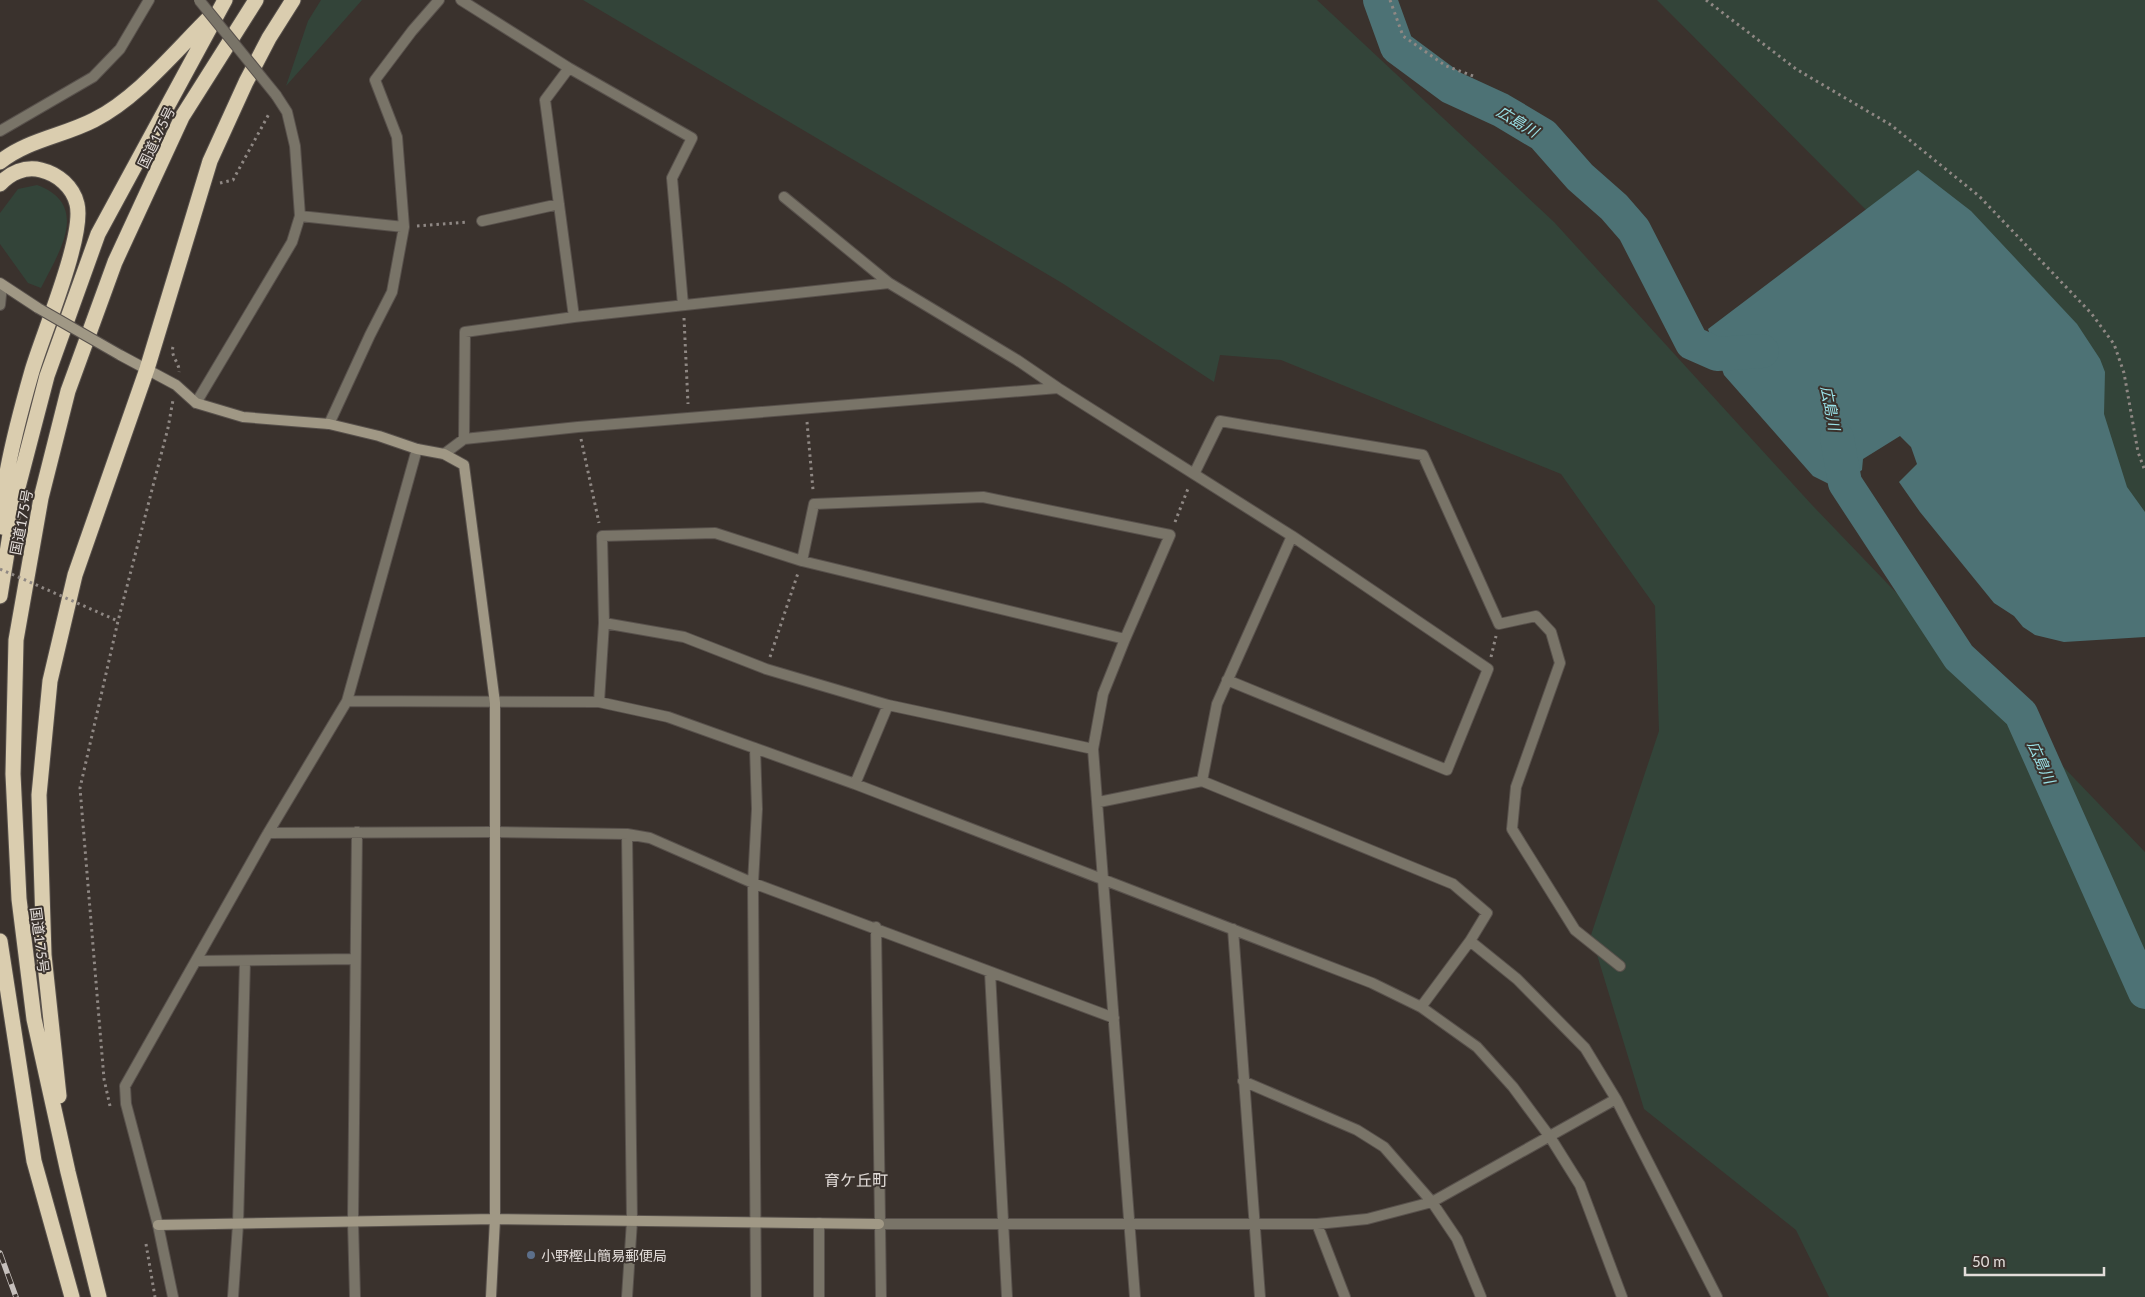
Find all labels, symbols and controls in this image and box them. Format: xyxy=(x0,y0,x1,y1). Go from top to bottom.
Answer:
water label: 広島川 xyxy=(1494,102,1544,141)
street label: 国道175号 xyxy=(134,103,178,171)
water label: 広島川 xyxy=(1818,384,1845,434)
street label: 国道175号 xyxy=(6,488,36,556)
water label: 広島川 xyxy=(2025,738,2060,788)
street label: 国道175号 xyxy=(28,906,52,974)
district label: 育ケ丘町 xyxy=(824,1170,888,1189)
scale bar xyxy=(1965,1244,2104,1276)
place label: 小野樫山簡易郵便局 xyxy=(541,1247,667,1264)
marker: 小野樫山簡易郵便局 xyxy=(525,1249,537,1261)
text: 50 m xyxy=(1972,1252,2006,1270)

